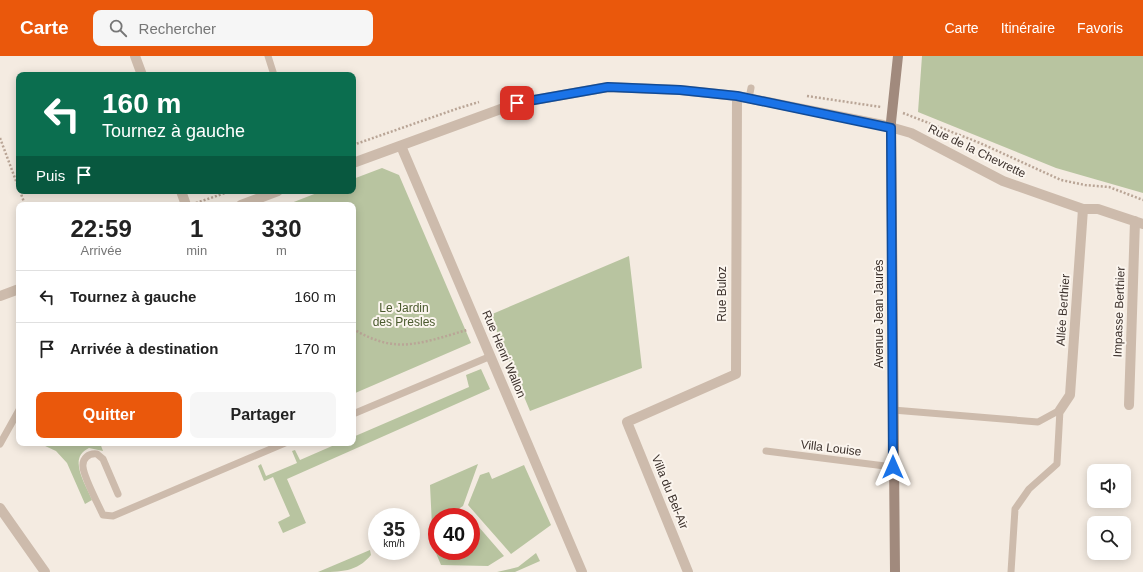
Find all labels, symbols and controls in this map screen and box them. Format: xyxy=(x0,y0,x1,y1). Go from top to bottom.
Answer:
search box xyxy=(93,10,373,46)
text: Carte xyxy=(20,17,69,38)
icon: search xyxy=(107,17,129,39)
text: Rechercher xyxy=(139,20,216,37)
text: Carte xyxy=(944,20,979,36)
text: Itinéraire xyxy=(1001,20,1055,36)
text: Favoris xyxy=(1077,20,1123,36)
pin xyxy=(500,86,534,120)
icon: left xyxy=(36,88,88,140)
text: 160 m xyxy=(102,88,181,119)
icon: arrive xyxy=(506,92,528,114)
text: Tournez à gauche xyxy=(102,121,245,141)
street label: Rue de la Chevrette xyxy=(926,121,1028,181)
icon: arrive xyxy=(73,164,95,186)
text: Puis xyxy=(36,167,65,184)
text: 22:59 xyxy=(70,215,132,242)
text: 1 xyxy=(190,215,203,242)
text: 330 xyxy=(262,215,302,242)
text: Arrivée xyxy=(80,243,122,258)
text: min xyxy=(186,243,207,258)
text: m xyxy=(276,243,287,258)
street label: Avenue Jean Jaurès xyxy=(872,259,886,369)
street label: Rue Buloz xyxy=(715,266,729,322)
street label: Impasse Berthier xyxy=(1110,266,1128,358)
street label: Allée Berthier xyxy=(1054,274,1072,346)
icon: left xyxy=(36,286,58,308)
text: Tournez à gauche xyxy=(70,288,196,305)
text: 160 m xyxy=(294,288,336,305)
park label: Le Jardin des Presles xyxy=(373,301,435,329)
street label: Rue Henri Wallon xyxy=(479,308,529,400)
icon: arrive xyxy=(36,338,58,360)
text: Arrivée à destination xyxy=(70,340,218,357)
text: 170 m xyxy=(294,340,336,357)
button: Quitter xyxy=(36,392,182,438)
button: Partager xyxy=(190,392,336,438)
street label: Villa Louise xyxy=(800,437,863,459)
position arrow xyxy=(872,446,914,488)
street label: Villa du Bel-Air xyxy=(649,453,691,531)
map controls xyxy=(1087,464,1131,560)
button: sound xyxy=(1087,464,1131,508)
speed limit sign: 40 xyxy=(428,508,480,560)
button: search xyxy=(1087,516,1131,560)
text: 35 xyxy=(383,518,405,540)
text: km/h xyxy=(383,538,405,549)

